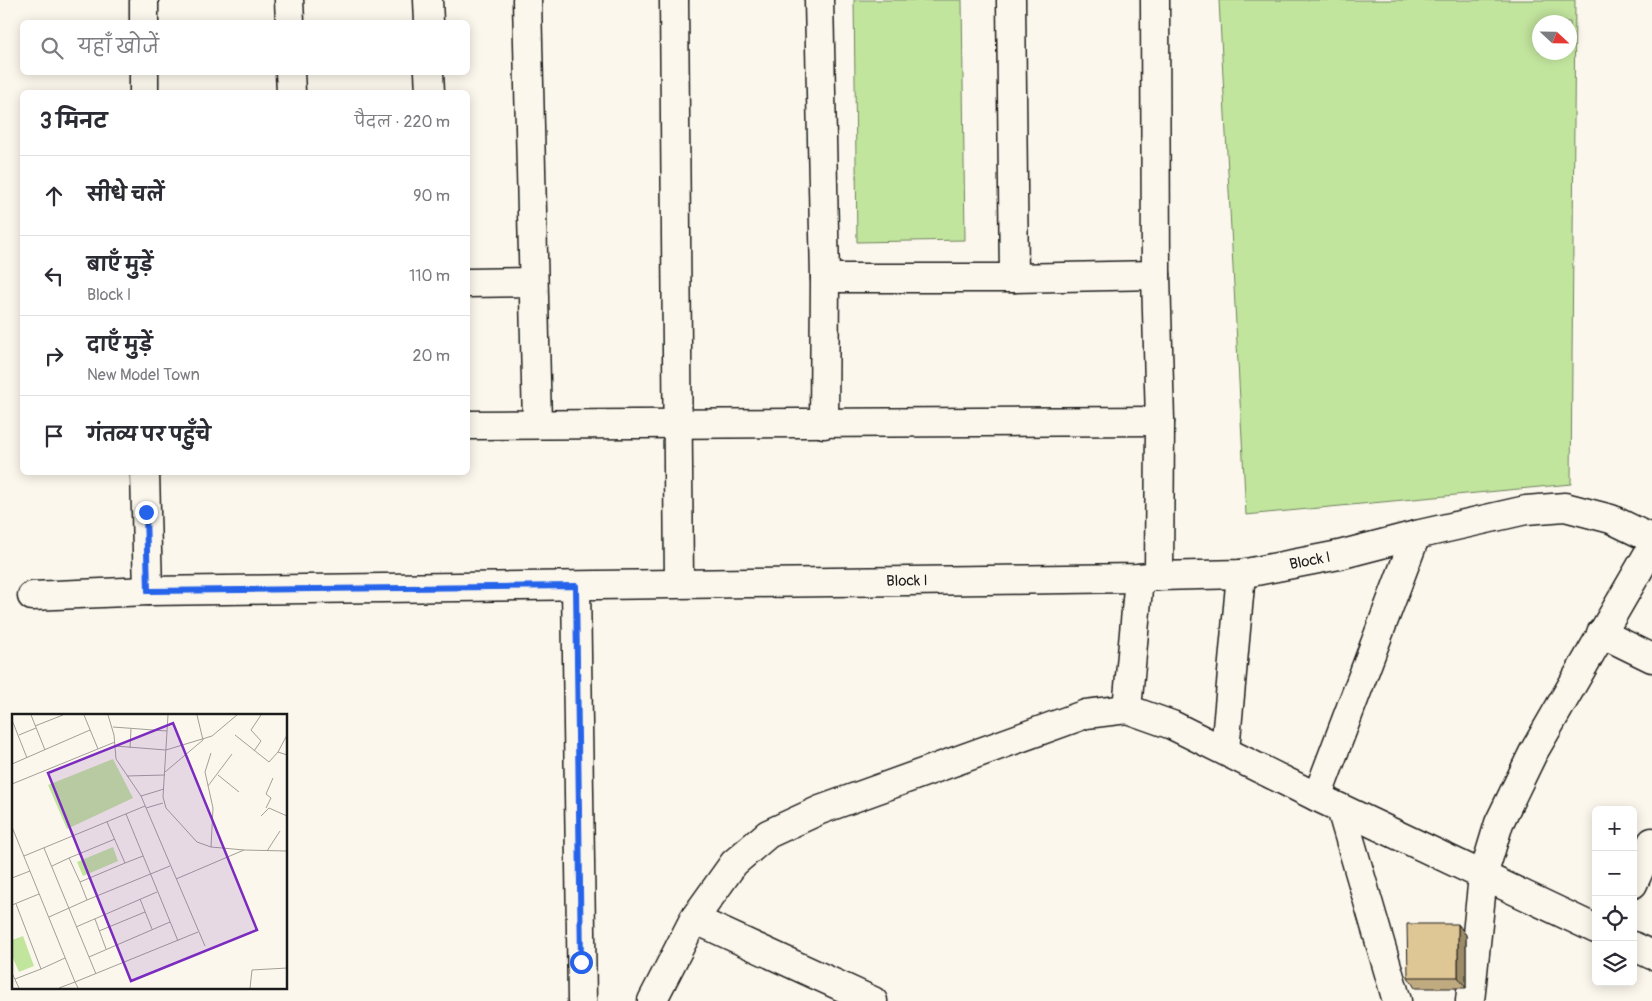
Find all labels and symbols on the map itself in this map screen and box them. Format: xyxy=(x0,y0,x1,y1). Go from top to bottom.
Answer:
north arrow xyxy=(1532,15,1577,60)
route end xyxy=(135,501,158,524)
street label: Block I xyxy=(1288,548,1332,574)
street label: Block I xyxy=(886,571,928,591)
inset map xyxy=(12,714,288,988)
route start xyxy=(570,951,593,974)

